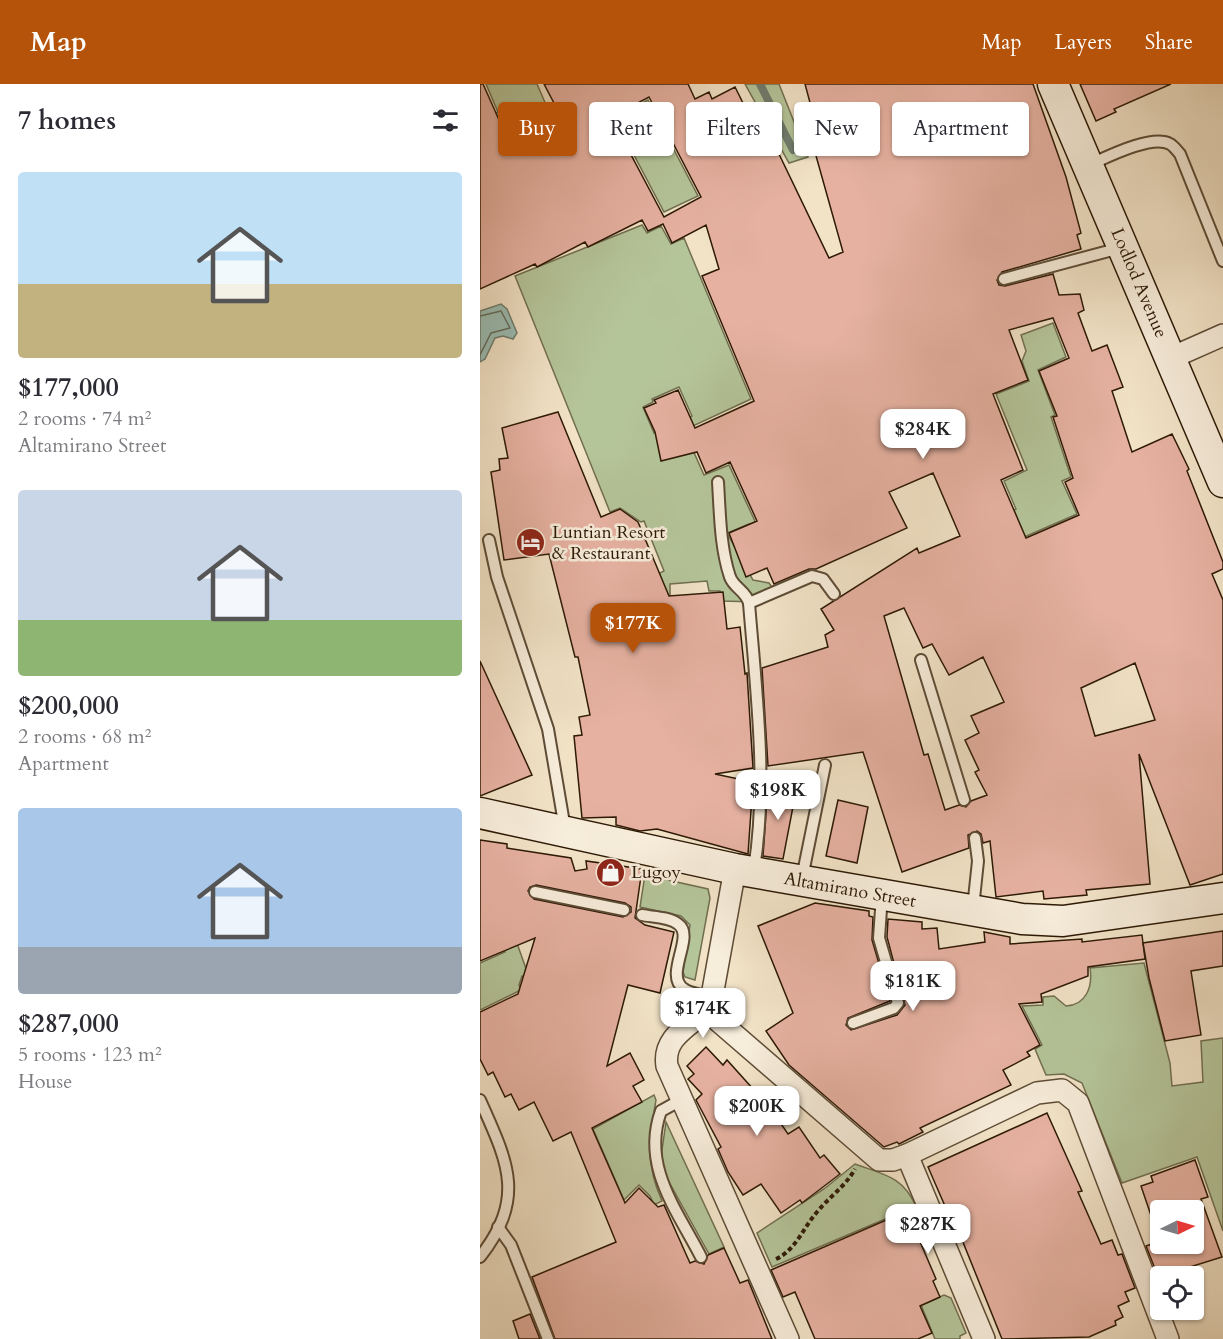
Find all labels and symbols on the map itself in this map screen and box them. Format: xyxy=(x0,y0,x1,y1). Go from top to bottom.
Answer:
street label: Lodlod Avenue xyxy=(1105,224,1173,342)
pin: $284K xyxy=(881,409,965,460)
place label: Luntian Resort & Restaurant xyxy=(552,520,666,566)
hotel icon: Luntian Resort & Restaurant xyxy=(515,526,547,558)
pin: $177K xyxy=(591,603,675,654)
pin: $198K xyxy=(736,770,820,821)
shop icon: Lugoy xyxy=(594,856,626,888)
place label: Lugoy xyxy=(631,860,682,885)
street label: Altamirano Street xyxy=(782,866,918,914)
pin: $181K xyxy=(871,961,955,1012)
pin: $174K xyxy=(661,988,745,1039)
pin: $200K xyxy=(715,1086,799,1137)
north arrow xyxy=(1150,1200,1204,1254)
pin: $287K xyxy=(886,1204,970,1255)

